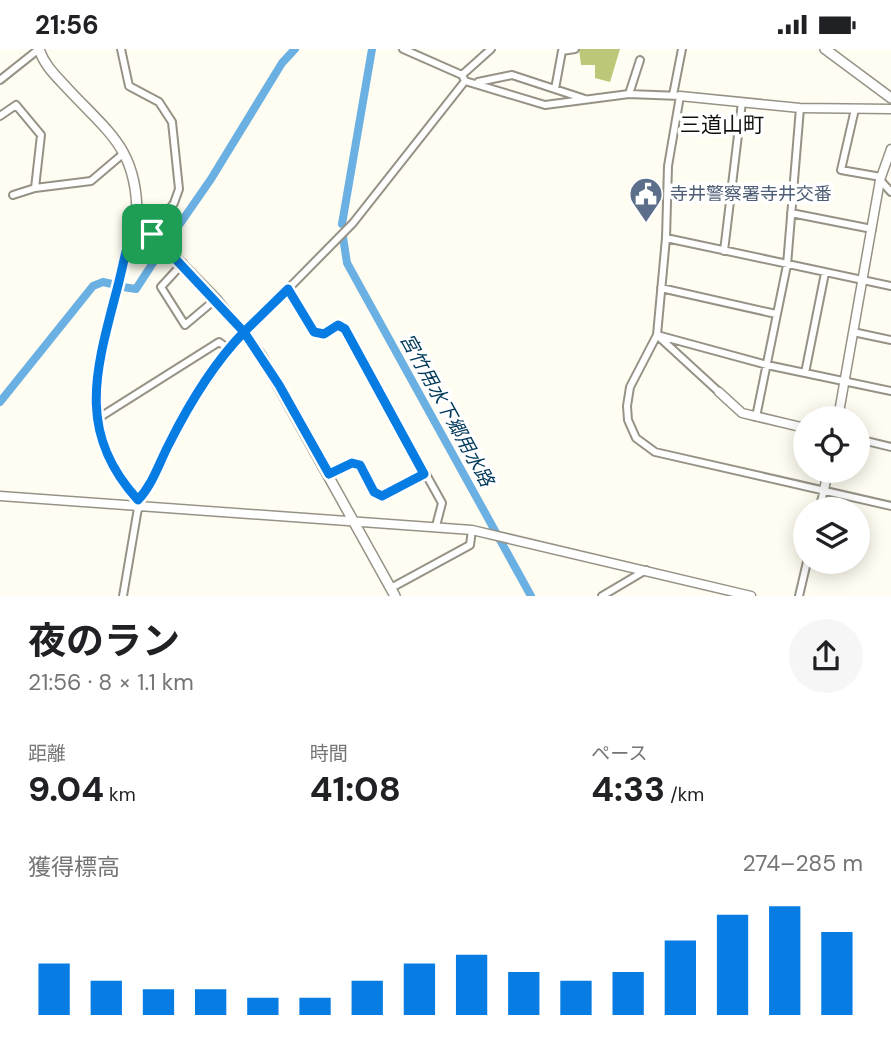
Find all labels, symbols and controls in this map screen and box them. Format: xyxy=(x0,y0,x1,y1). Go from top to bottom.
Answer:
text: 21:56 xyxy=(35,8,99,42)
district label: 三道山町 xyxy=(680,111,764,139)
public building icon: 寺井警察署寺井交番 xyxy=(627,175,665,224)
place label: 寺井警察署寺井交番 xyxy=(670,182,832,206)
pin xyxy=(122,204,182,264)
icon: arrive xyxy=(133,215,171,253)
water label: 宮竹用水下郷用水路 xyxy=(395,329,500,493)
map controls xyxy=(793,406,870,574)
button: locate xyxy=(793,406,870,483)
button: layers xyxy=(793,497,870,574)
text: 夜のラン xyxy=(28,616,180,666)
button: share xyxy=(789,619,863,693)
text: 21:56 · 8 × 1.1 km xyxy=(28,667,194,697)
text: 距離 xyxy=(28,741,66,766)
text: 時間 xyxy=(310,741,348,766)
text: ペース xyxy=(591,741,647,766)
text: 9.04 xyxy=(28,766,104,812)
text: 41:08 xyxy=(310,766,401,812)
text: 4:33 xyxy=(591,766,665,812)
text: km xyxy=(104,782,136,807)
text: /km xyxy=(665,782,704,807)
text: 274–285 m xyxy=(742,848,863,878)
text: 獲得標高 xyxy=(28,852,120,882)

